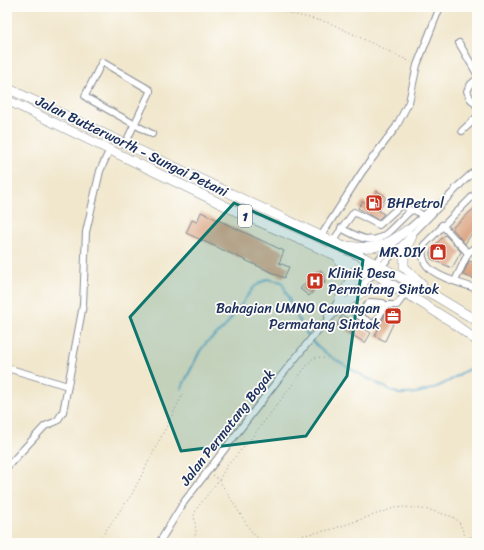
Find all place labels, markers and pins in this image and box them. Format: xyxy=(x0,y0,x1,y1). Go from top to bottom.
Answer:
place label: BHPetrol xyxy=(387,191,445,216)
fuel station icon: BHPetrol xyxy=(364,193,384,213)
place label: MR.DIY xyxy=(379,240,426,265)
shop icon: MR.DIY xyxy=(428,242,448,262)
place label: Klinik Desa Permatang Sintok xyxy=(328,261,440,302)
hospital icon: Klinik Desa Permatang Sintok xyxy=(305,271,325,291)
place label: Bahagian UMNO Cawangan Permatang Sintok xyxy=(216,296,381,337)
office icon: Bahagian UMNO Cawangan Permatang Sintok xyxy=(383,306,403,326)

